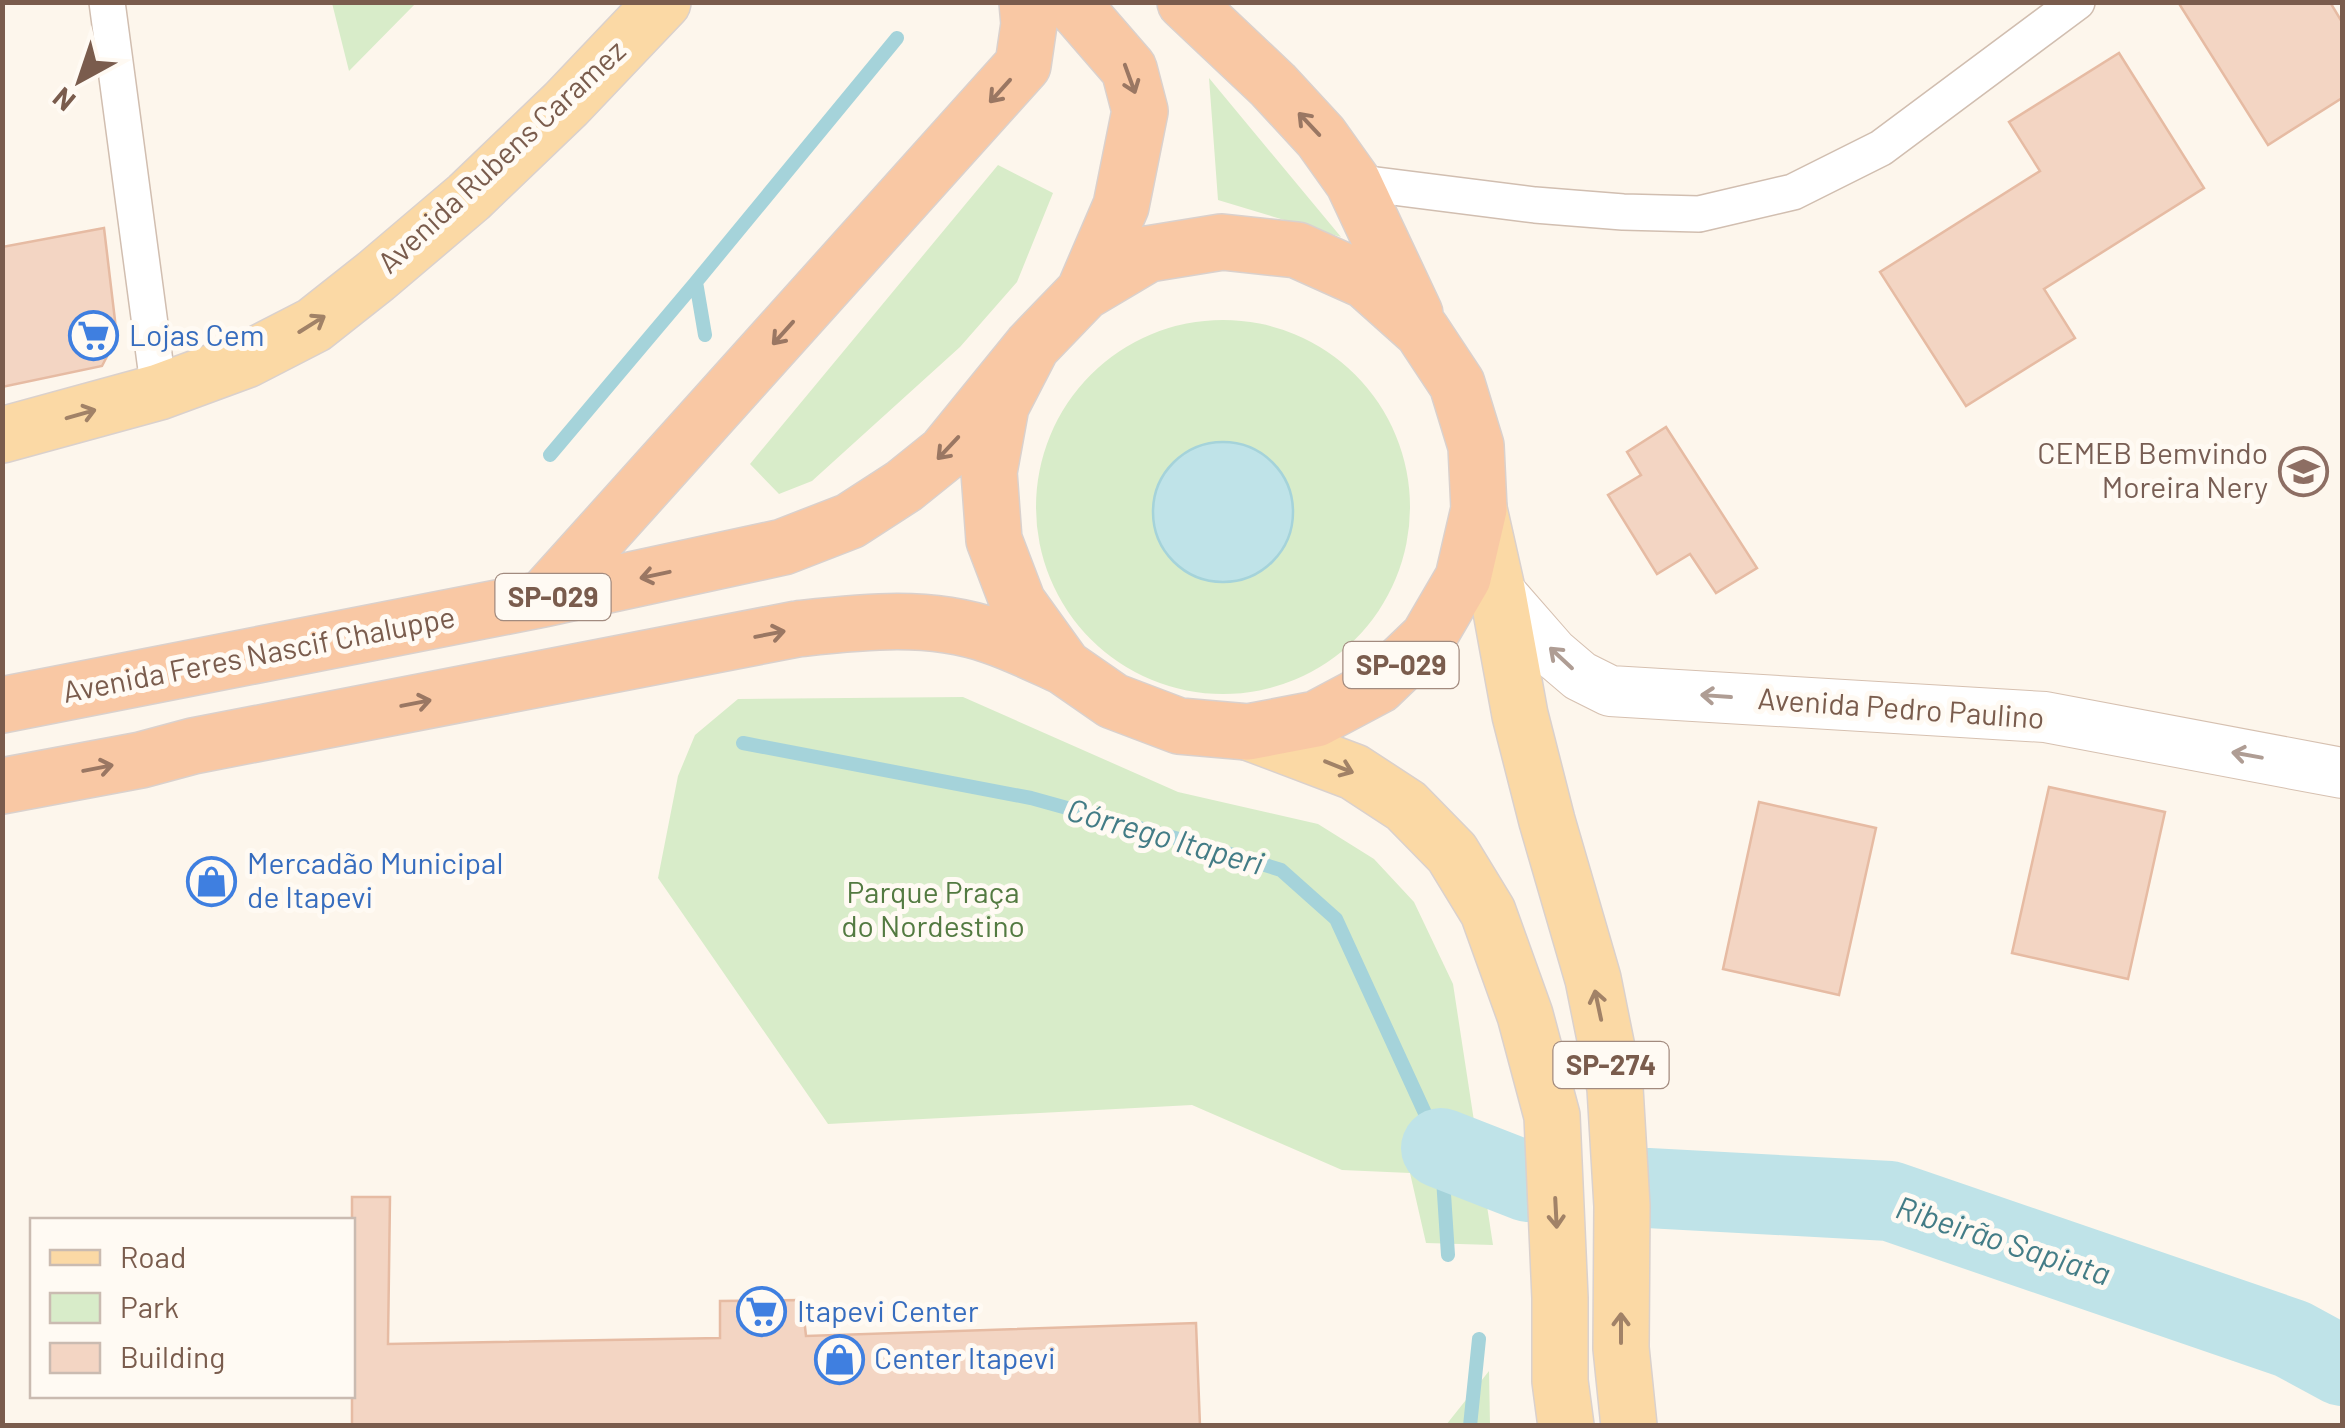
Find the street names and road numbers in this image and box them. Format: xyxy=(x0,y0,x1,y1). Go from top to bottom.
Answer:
street label: Avenida Rubens Caramez xyxy=(369,31,632,280)
road number: SP-029 xyxy=(496,574,610,620)
street label: Avenida Feres Nascif Chaluppe xyxy=(59,597,458,709)
road number: SP-029 xyxy=(1344,642,1458,688)
street label: Avenida Pedro Paulino xyxy=(1757,679,2046,735)
road number: SP-274 xyxy=(1554,1042,1668,1088)

